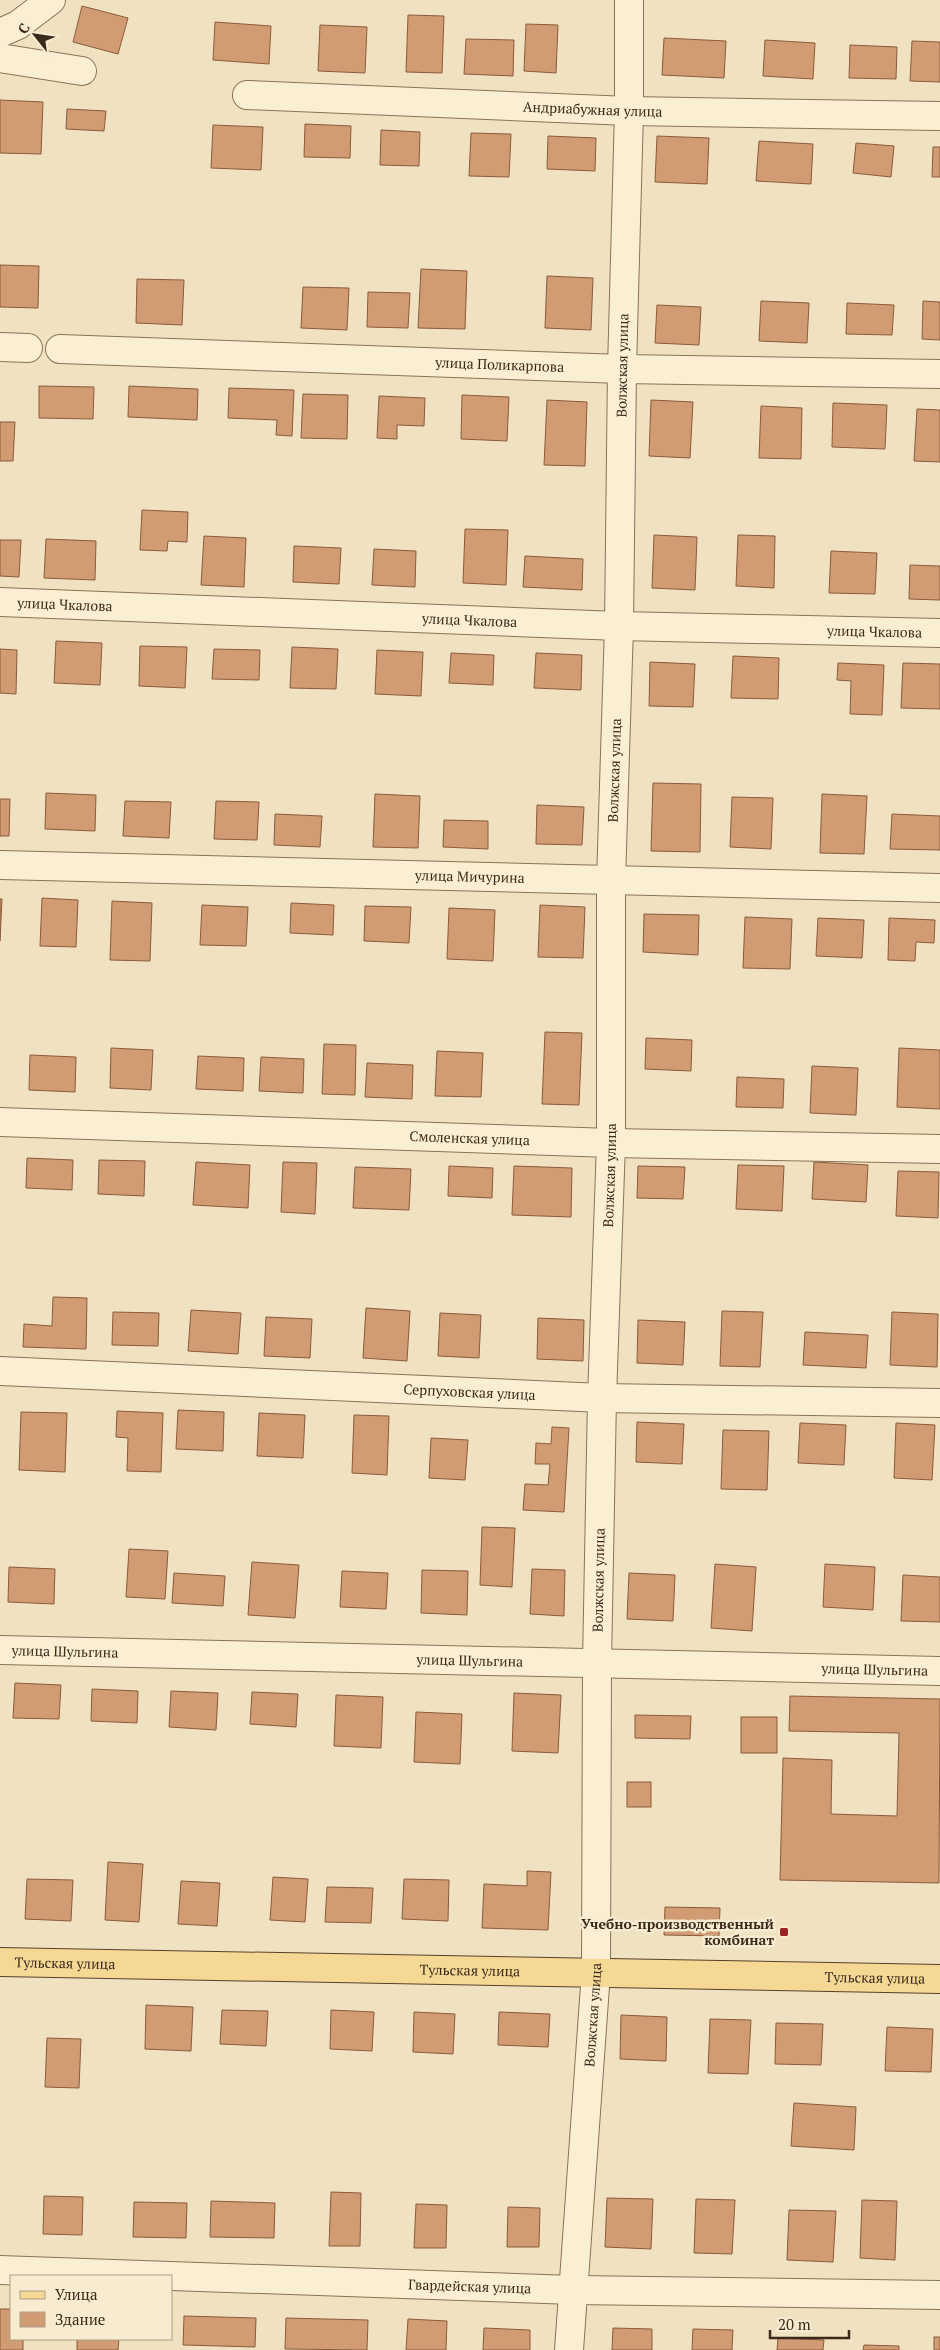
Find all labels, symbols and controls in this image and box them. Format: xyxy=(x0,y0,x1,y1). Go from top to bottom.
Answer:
north arrow xyxy=(10,10,60,60)
text: С xyxy=(13,20,34,37)
street label: Андриабужная улица xyxy=(523,97,663,121)
street label: Волжская улица xyxy=(611,313,633,418)
street label: улица Поликарпова xyxy=(434,352,565,376)
street label: улица Чкалова xyxy=(16,593,113,615)
street label: улица Чкалова xyxy=(421,608,518,631)
street label: улица Чкалова xyxy=(826,621,922,642)
street label: Волжская улица xyxy=(603,718,625,823)
street label: улица Мичурина xyxy=(414,865,525,887)
street label: Волжская улица xyxy=(598,1123,620,1228)
street label: Смоленская улица xyxy=(409,1126,530,1149)
street label: Серпуховская улица xyxy=(403,1379,536,1404)
street label: Волжская улица xyxy=(588,1528,609,1632)
street label: улица Шульгина xyxy=(10,1640,119,1662)
street label: улица Шульгина xyxy=(415,1649,524,1671)
street label: улица Шульгина xyxy=(820,1658,928,1680)
place label: Учебно-производственный комбинат xyxy=(581,1914,774,1949)
marker: Учебно-производственный комбинат xyxy=(778,1926,790,1938)
street label: Тульская улица xyxy=(15,1952,115,1973)
street label: Тульская улица xyxy=(419,1960,520,1980)
street label: Волжская улица xyxy=(579,1963,605,2067)
street label: Тульская улица xyxy=(824,1967,925,1988)
street label: Гвардейская улица xyxy=(408,2274,532,2298)
legend xyxy=(10,2275,172,2340)
text: Улица xyxy=(55,2284,98,2304)
scale bar xyxy=(770,2308,849,2340)
text: Здание xyxy=(55,2309,105,2329)
text: 20 m xyxy=(778,2314,811,2334)

